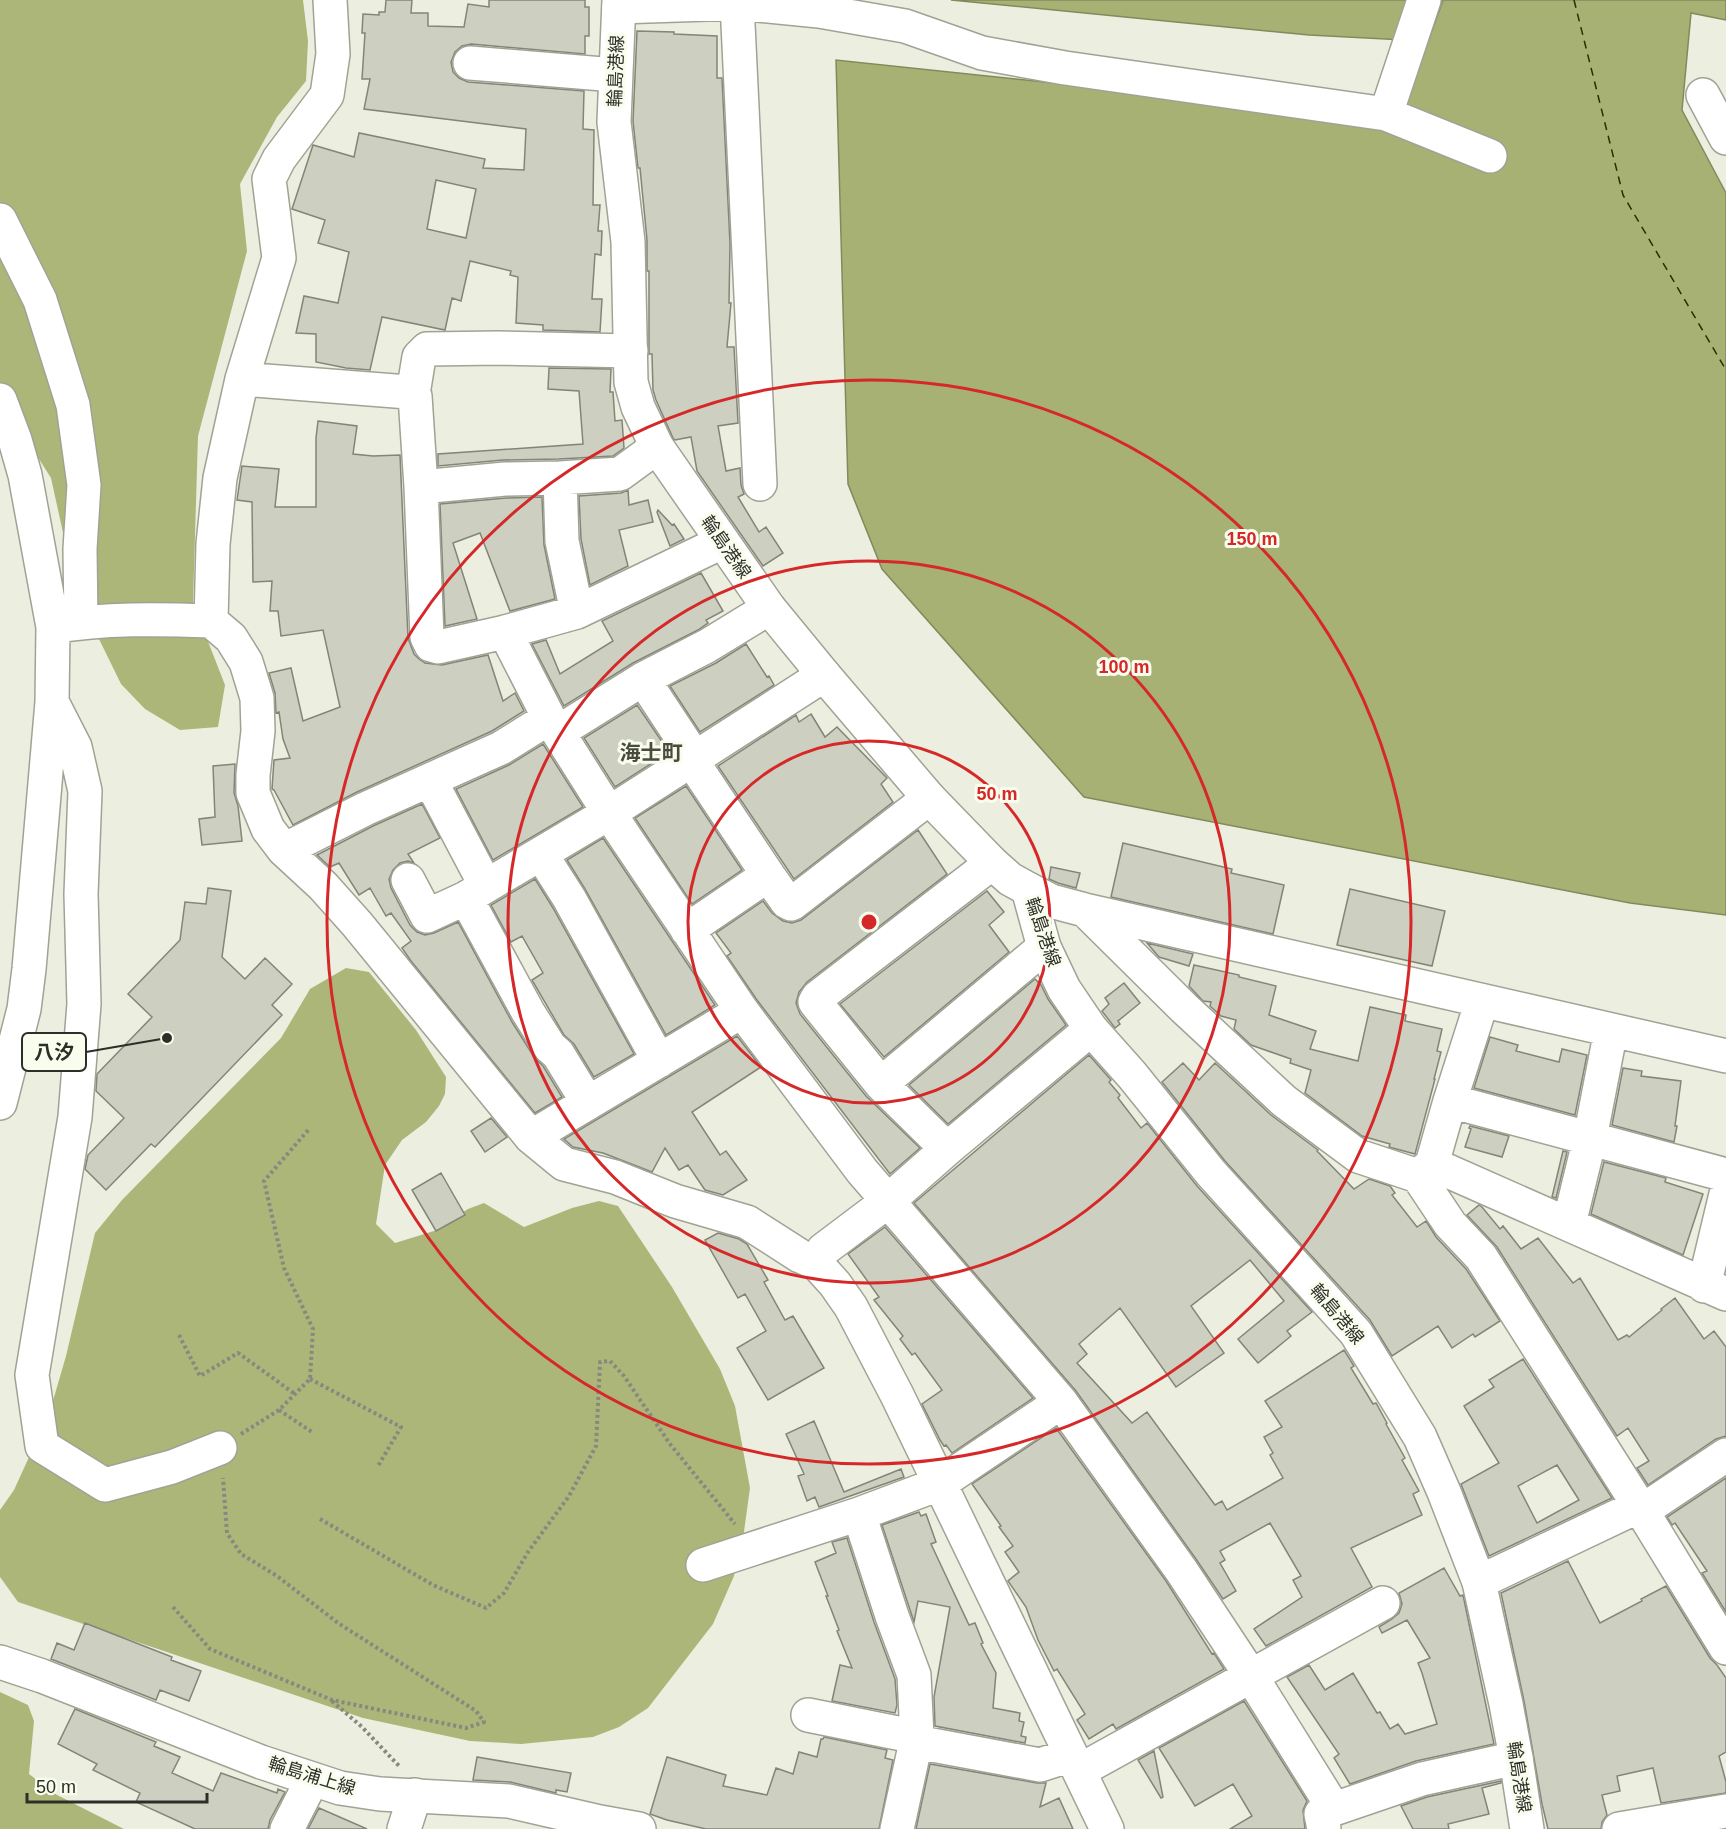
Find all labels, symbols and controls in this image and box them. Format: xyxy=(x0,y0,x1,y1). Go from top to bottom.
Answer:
street label: 輪島港線 xyxy=(605,35,627,107)
street label: 輪島港線 xyxy=(697,512,755,582)
text: 150 m xyxy=(1226,529,1278,549)
text: 100 m xyxy=(1098,657,1150,677)
district label: 海士町 xyxy=(620,741,683,764)
text: 50 m xyxy=(976,784,1018,804)
street label: 輪島港線 xyxy=(1022,895,1064,969)
centre of rings xyxy=(859,912,879,932)
callout: 八汐 xyxy=(22,1033,86,1071)
text: 八汐 xyxy=(34,1041,74,1063)
street label: 輪島港線 xyxy=(1306,1280,1368,1348)
street label: 輪島港線 xyxy=(1503,1740,1535,1814)
street label: 輪島浦上線 xyxy=(266,1753,358,1799)
scale bar xyxy=(27,1766,207,1804)
text: 50 m xyxy=(36,1777,76,1797)

